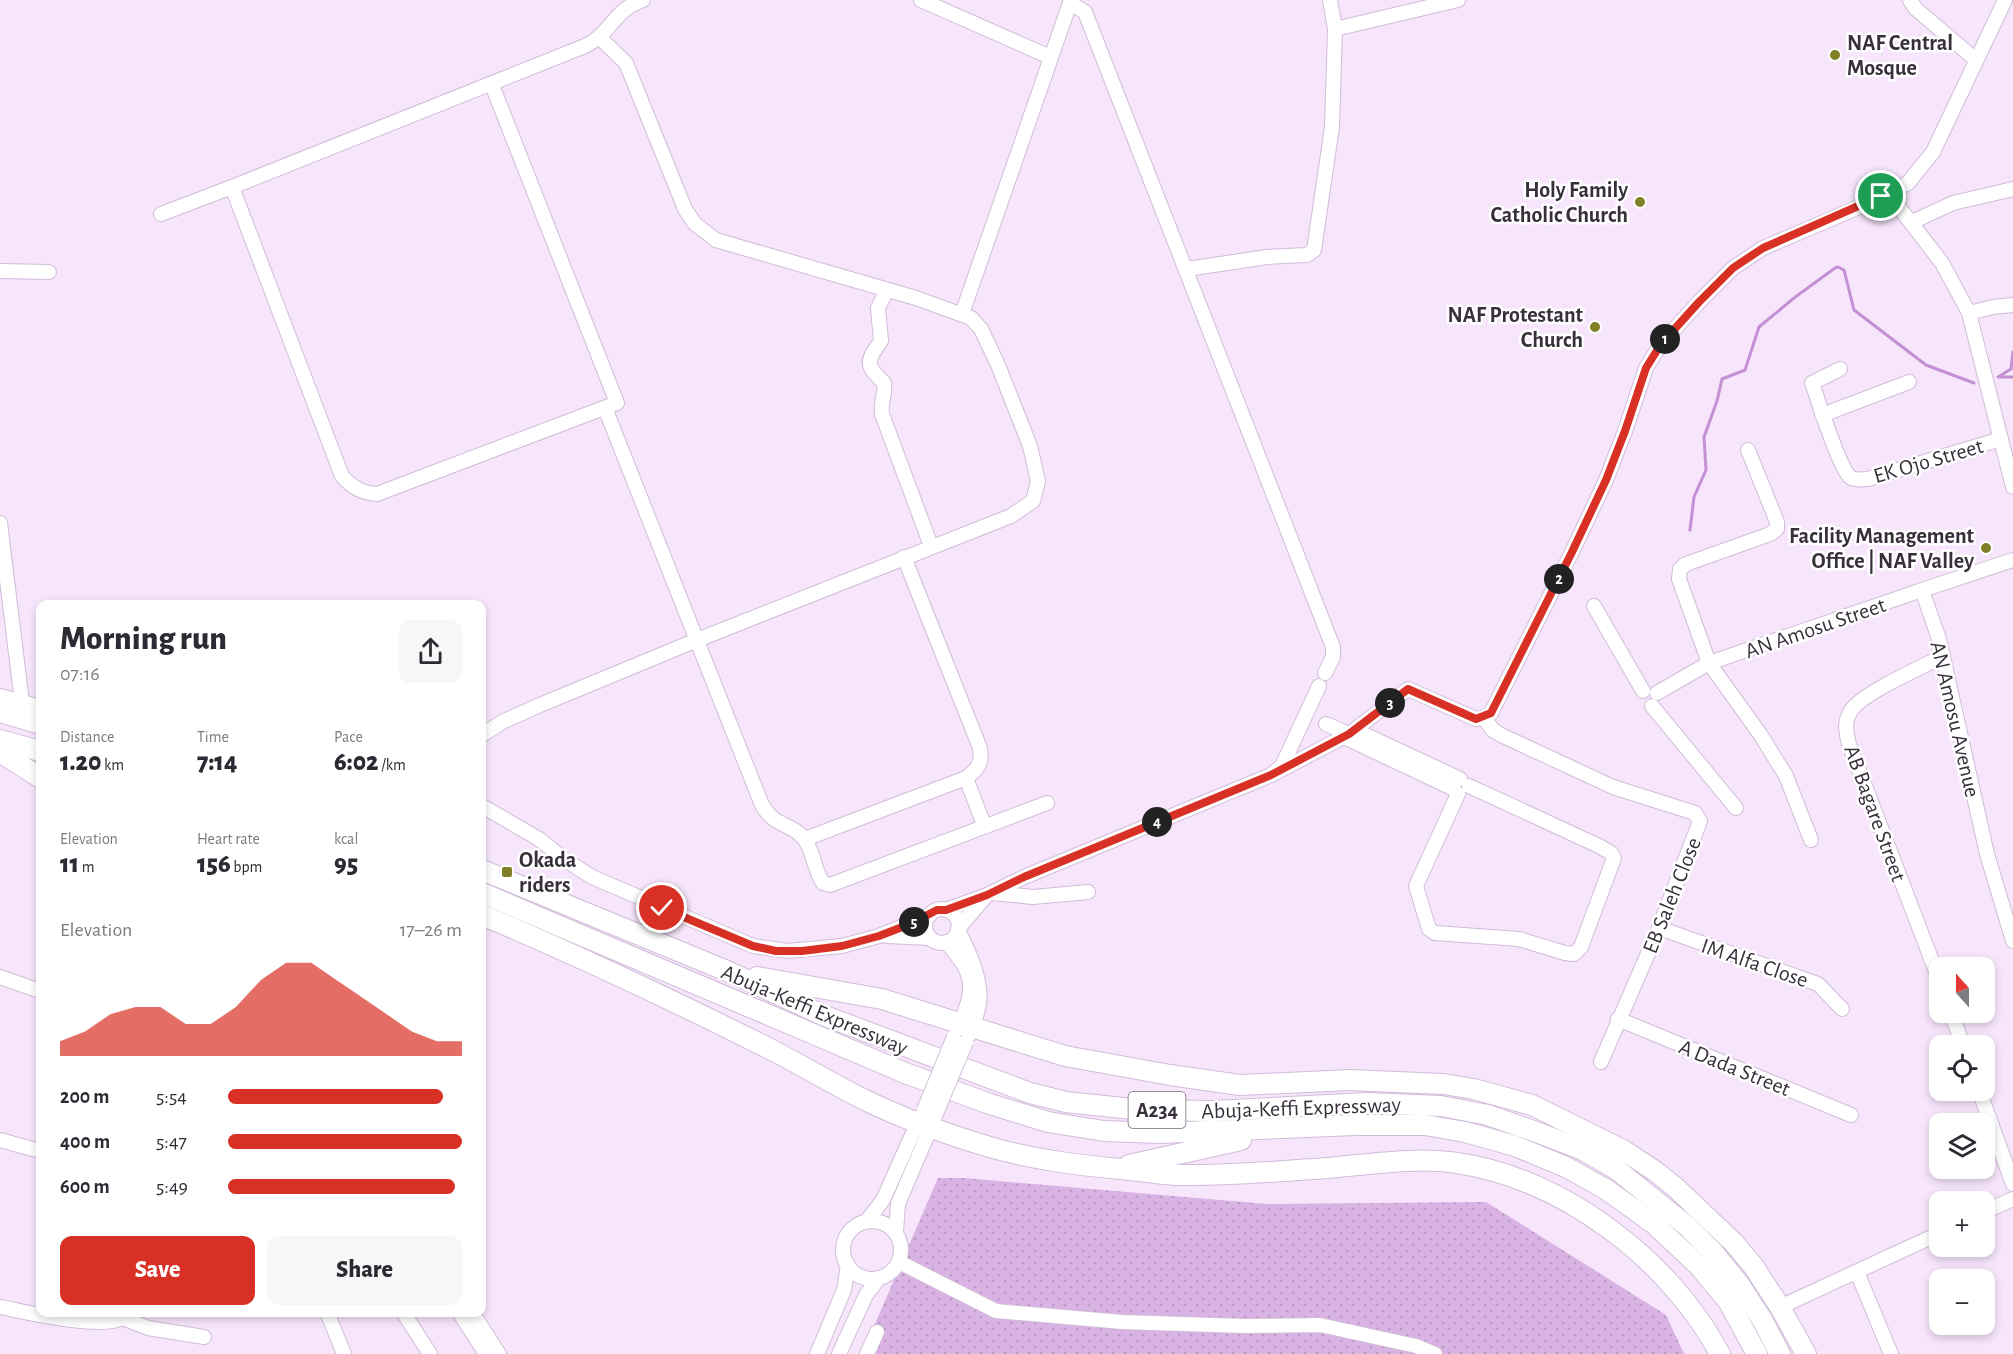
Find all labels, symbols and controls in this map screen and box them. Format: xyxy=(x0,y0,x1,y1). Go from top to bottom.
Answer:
place label: NAF Central Mosque xyxy=(1847,32,1953,79)
marker: NAF Central Mosque xyxy=(1828,48,1842,62)
pin xyxy=(1855,170,1906,221)
place label: Holy Family Catholic Church xyxy=(1490,179,1628,226)
icon: arrive xyxy=(1864,179,1897,212)
marker: Holy Family Catholic Church xyxy=(1633,195,1647,209)
place label: NAF Protestant Church xyxy=(1448,304,1584,351)
marker: NAF Protestant Church xyxy=(1588,320,1602,334)
pin: 1 xyxy=(1650,324,1680,354)
text: 1 xyxy=(1662,331,1668,347)
street label: EK Ojo Street xyxy=(1871,435,1986,487)
place label: Facility Management Office | NAF Valley xyxy=(1789,525,1975,575)
marker: Facility Management Office | NAF Valley xyxy=(1979,541,1993,555)
pin: 2 xyxy=(1544,564,1574,594)
text: 2 xyxy=(1555,571,1563,587)
street label: AN Amosu Street xyxy=(1742,594,1888,662)
button: share xyxy=(399,620,462,683)
text: Morning run xyxy=(60,623,227,656)
street label: AN Amosu Avenue xyxy=(1926,639,1984,799)
text: 07:16 xyxy=(60,664,100,684)
pin: 3 xyxy=(1375,688,1405,718)
text: 3 xyxy=(1387,695,1393,711)
text: Distance xyxy=(60,729,114,745)
text: Time xyxy=(197,729,229,745)
text: Pace xyxy=(334,729,363,745)
street label: AB Bagare Street xyxy=(1840,742,1910,884)
text: 1.20 xyxy=(60,749,101,775)
text: 7:14 xyxy=(197,749,237,775)
text: 6:02 xyxy=(334,749,379,775)
text: km xyxy=(101,757,124,773)
text: /km xyxy=(379,757,406,773)
pin: 4 xyxy=(1142,807,1172,837)
text: 4 xyxy=(1153,814,1161,830)
text: Elevation xyxy=(60,831,118,847)
text: Heart rate xyxy=(197,831,260,847)
text: kcal xyxy=(334,831,358,847)
street label: EB Saleh Close xyxy=(1639,834,1705,956)
place label: Okada riders xyxy=(519,849,577,896)
text: 11 xyxy=(60,851,79,877)
text: 156 xyxy=(197,851,231,877)
text: 95 xyxy=(334,851,358,877)
text: m xyxy=(79,859,95,875)
text: bpm xyxy=(231,859,262,875)
marker: Okada riders xyxy=(500,865,514,879)
pin xyxy=(636,882,687,933)
icon: check xyxy=(645,891,678,924)
pin: 5 xyxy=(899,907,929,937)
text: 5 xyxy=(911,914,917,930)
text: Elevation xyxy=(60,920,132,940)
text: 17–26 m xyxy=(399,920,462,940)
street label: IM Alfa Close xyxy=(1699,934,1811,991)
north arrow xyxy=(1929,957,1995,1023)
map controls xyxy=(1929,957,1995,1335)
street label: Abuja-Keffi Expressway xyxy=(718,961,911,1059)
button: locate xyxy=(1929,1035,1995,1101)
street label: A Dada Street xyxy=(1676,1036,1793,1100)
text: 200 m xyxy=(60,1087,109,1107)
text: 5:54 xyxy=(156,1087,187,1107)
road number: A234 xyxy=(1128,1092,1186,1128)
street label: Abuja-Keffi Expressway xyxy=(1201,1093,1402,1122)
button: layers xyxy=(1929,1113,1995,1179)
text: 400 m xyxy=(60,1132,110,1152)
text: 5:47 xyxy=(156,1132,187,1152)
text: 600 m xyxy=(60,1177,110,1197)
text: 5:49 xyxy=(156,1177,188,1197)
button: + xyxy=(1929,1191,1995,1257)
button: Save xyxy=(60,1236,255,1305)
button: Share xyxy=(267,1236,462,1305)
button: − xyxy=(1929,1269,1995,1335)

